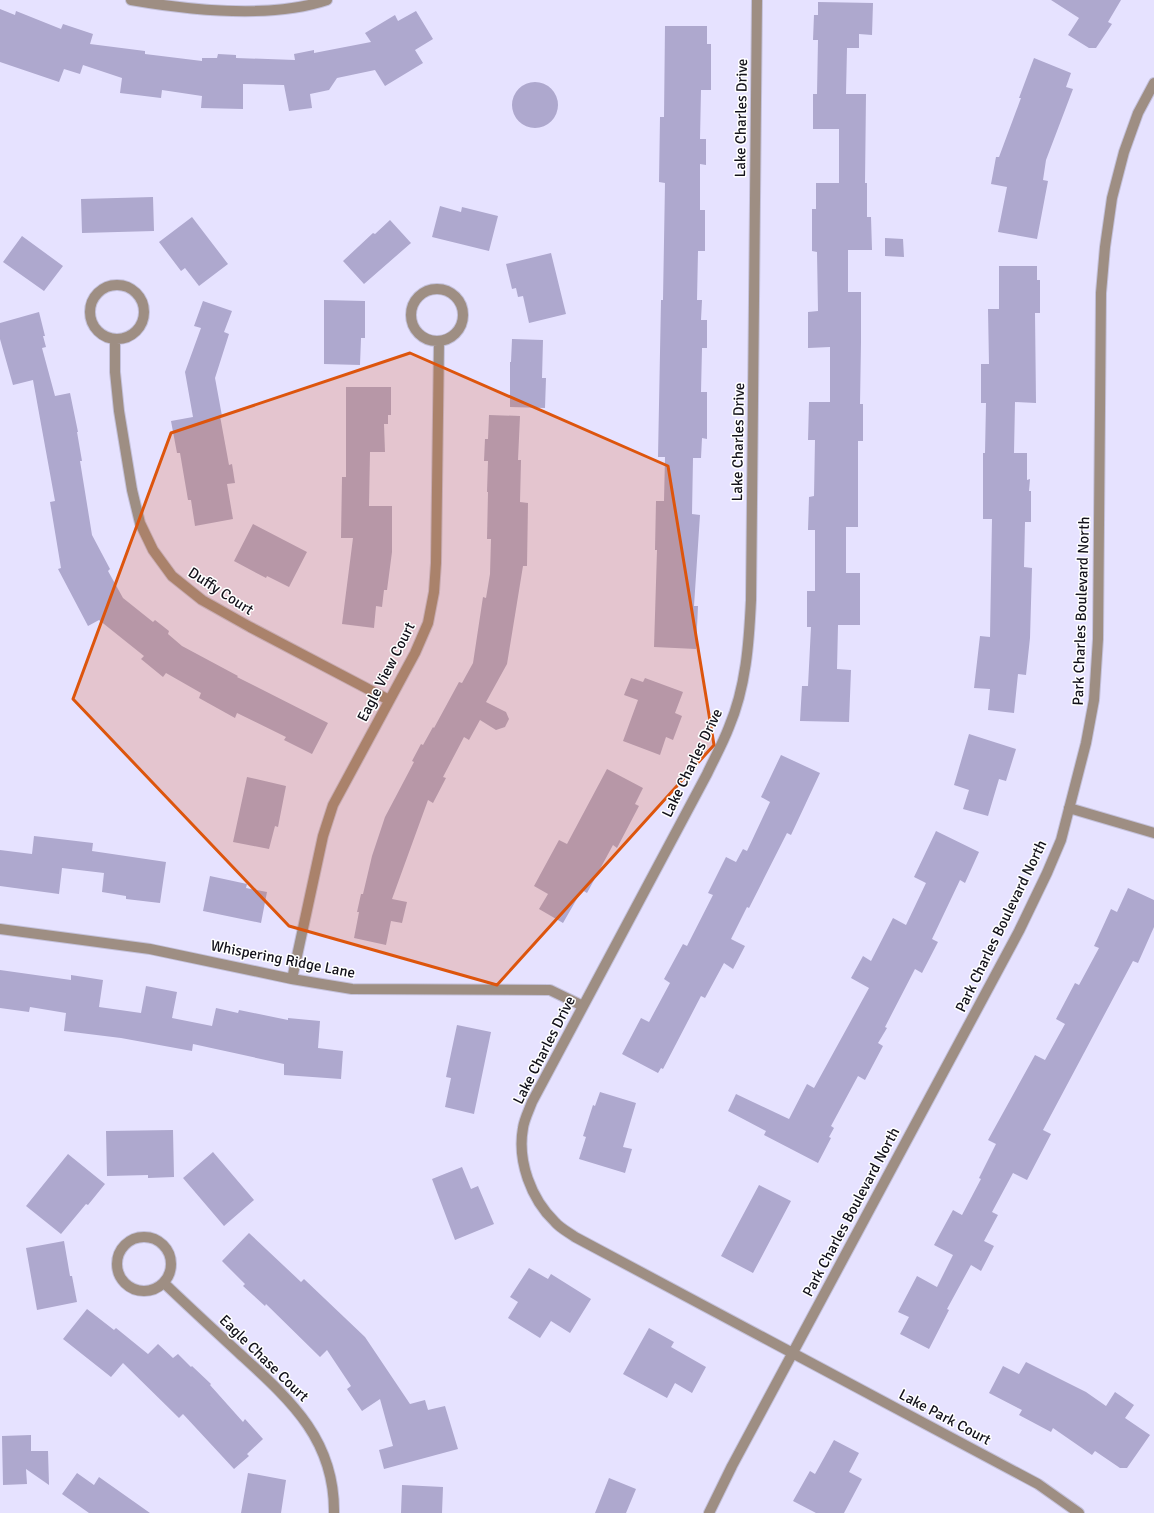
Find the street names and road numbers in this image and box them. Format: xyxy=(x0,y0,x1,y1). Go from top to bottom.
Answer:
street label: Lake Charles Drive xyxy=(731,58,751,178)
street label: Lake Charles Drive xyxy=(728,382,748,502)
street label: Park Charles Boulevard North xyxy=(1069,516,1093,706)
street label: Duffy Court xyxy=(185,563,257,619)
street label: Eagle View Court xyxy=(353,619,419,725)
street label: Lake Charles Drive xyxy=(658,706,726,820)
street label: Park Charles Boulevard North xyxy=(951,837,1051,1015)
street label: Whispering Ridge Lane xyxy=(209,936,357,982)
street label: Lake Charles Drive xyxy=(509,993,579,1107)
street label: Park Charles Boulevard North xyxy=(799,1124,903,1300)
street label: Eagle Chase Court xyxy=(216,1311,312,1405)
street label: Lake Park Court xyxy=(896,1385,994,1449)

